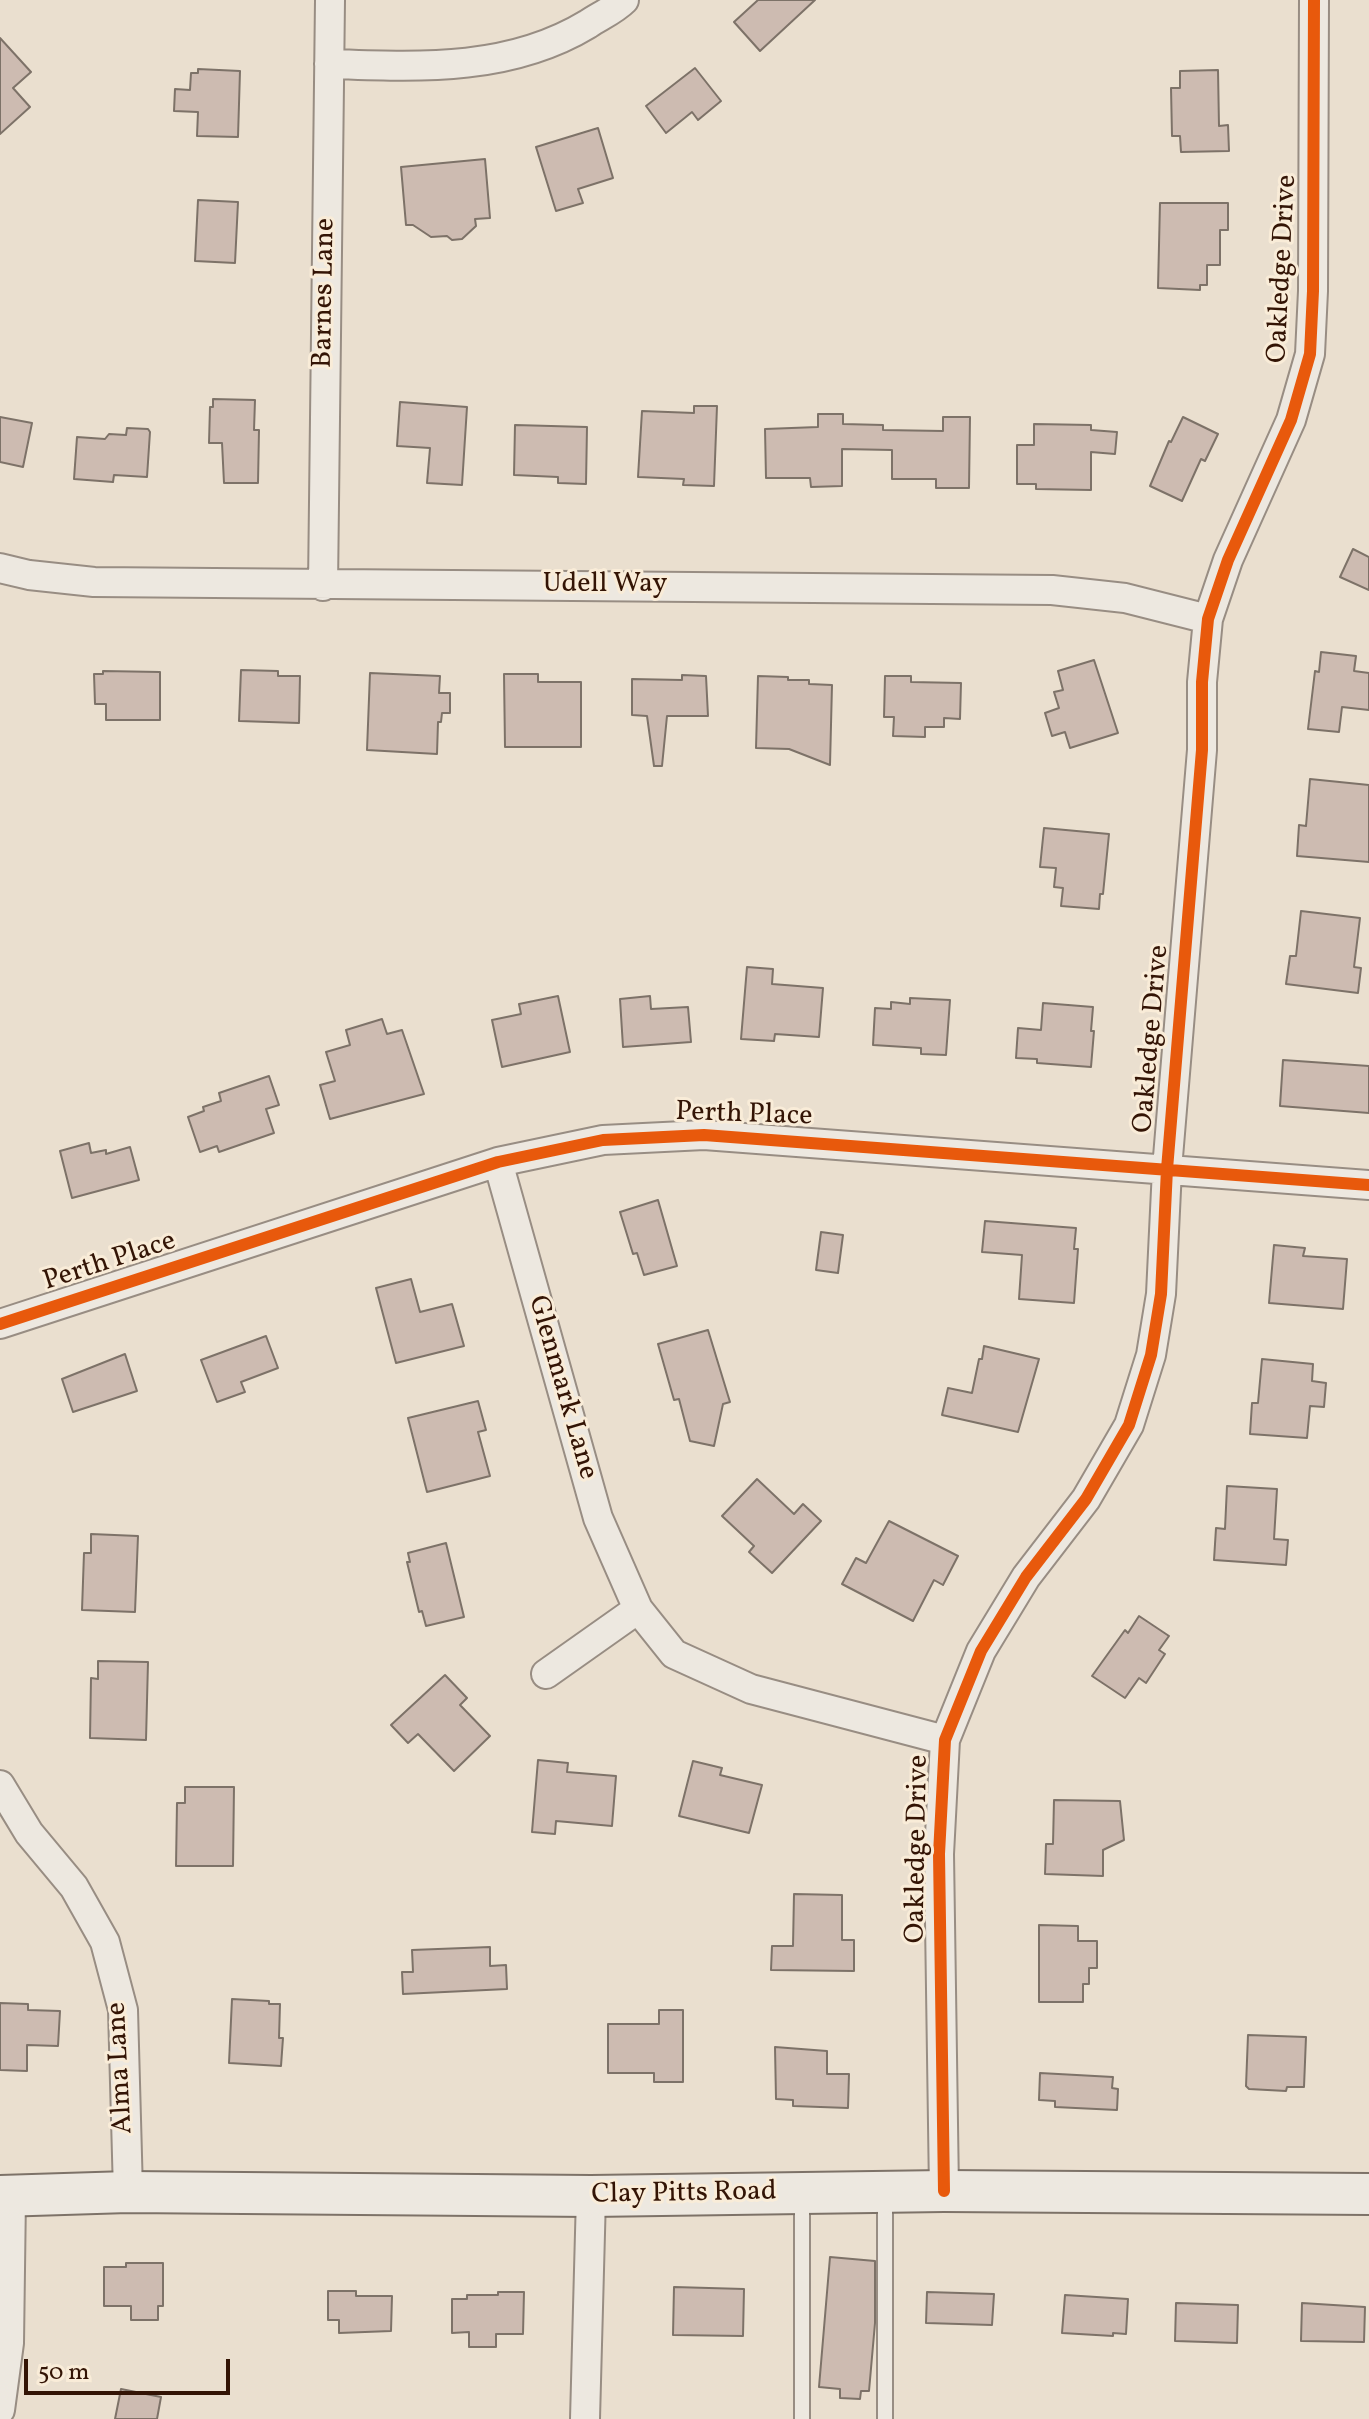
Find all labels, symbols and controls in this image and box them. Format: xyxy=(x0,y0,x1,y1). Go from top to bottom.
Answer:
street label: Oakledge Drive xyxy=(1262,174,1306,364)
street label: Barnes Lane xyxy=(308,218,344,368)
street label: Udell Way xyxy=(543,569,667,603)
street label: Oakledge Drive xyxy=(1128,944,1178,1134)
street label: Perth Place xyxy=(675,1097,813,1135)
street label: Perth Place xyxy=(40,1226,180,1300)
street label: Glenmark Lane xyxy=(519,1292,603,1484)
street label: Oakledge Drive xyxy=(901,1754,937,1944)
street label: Alma Lane xyxy=(102,2001,142,2135)
street label: Clay Pitts Road xyxy=(591,2177,777,2213)
scale bar xyxy=(28,2343,234,2393)
text: 50 m xyxy=(38,2356,90,2390)

